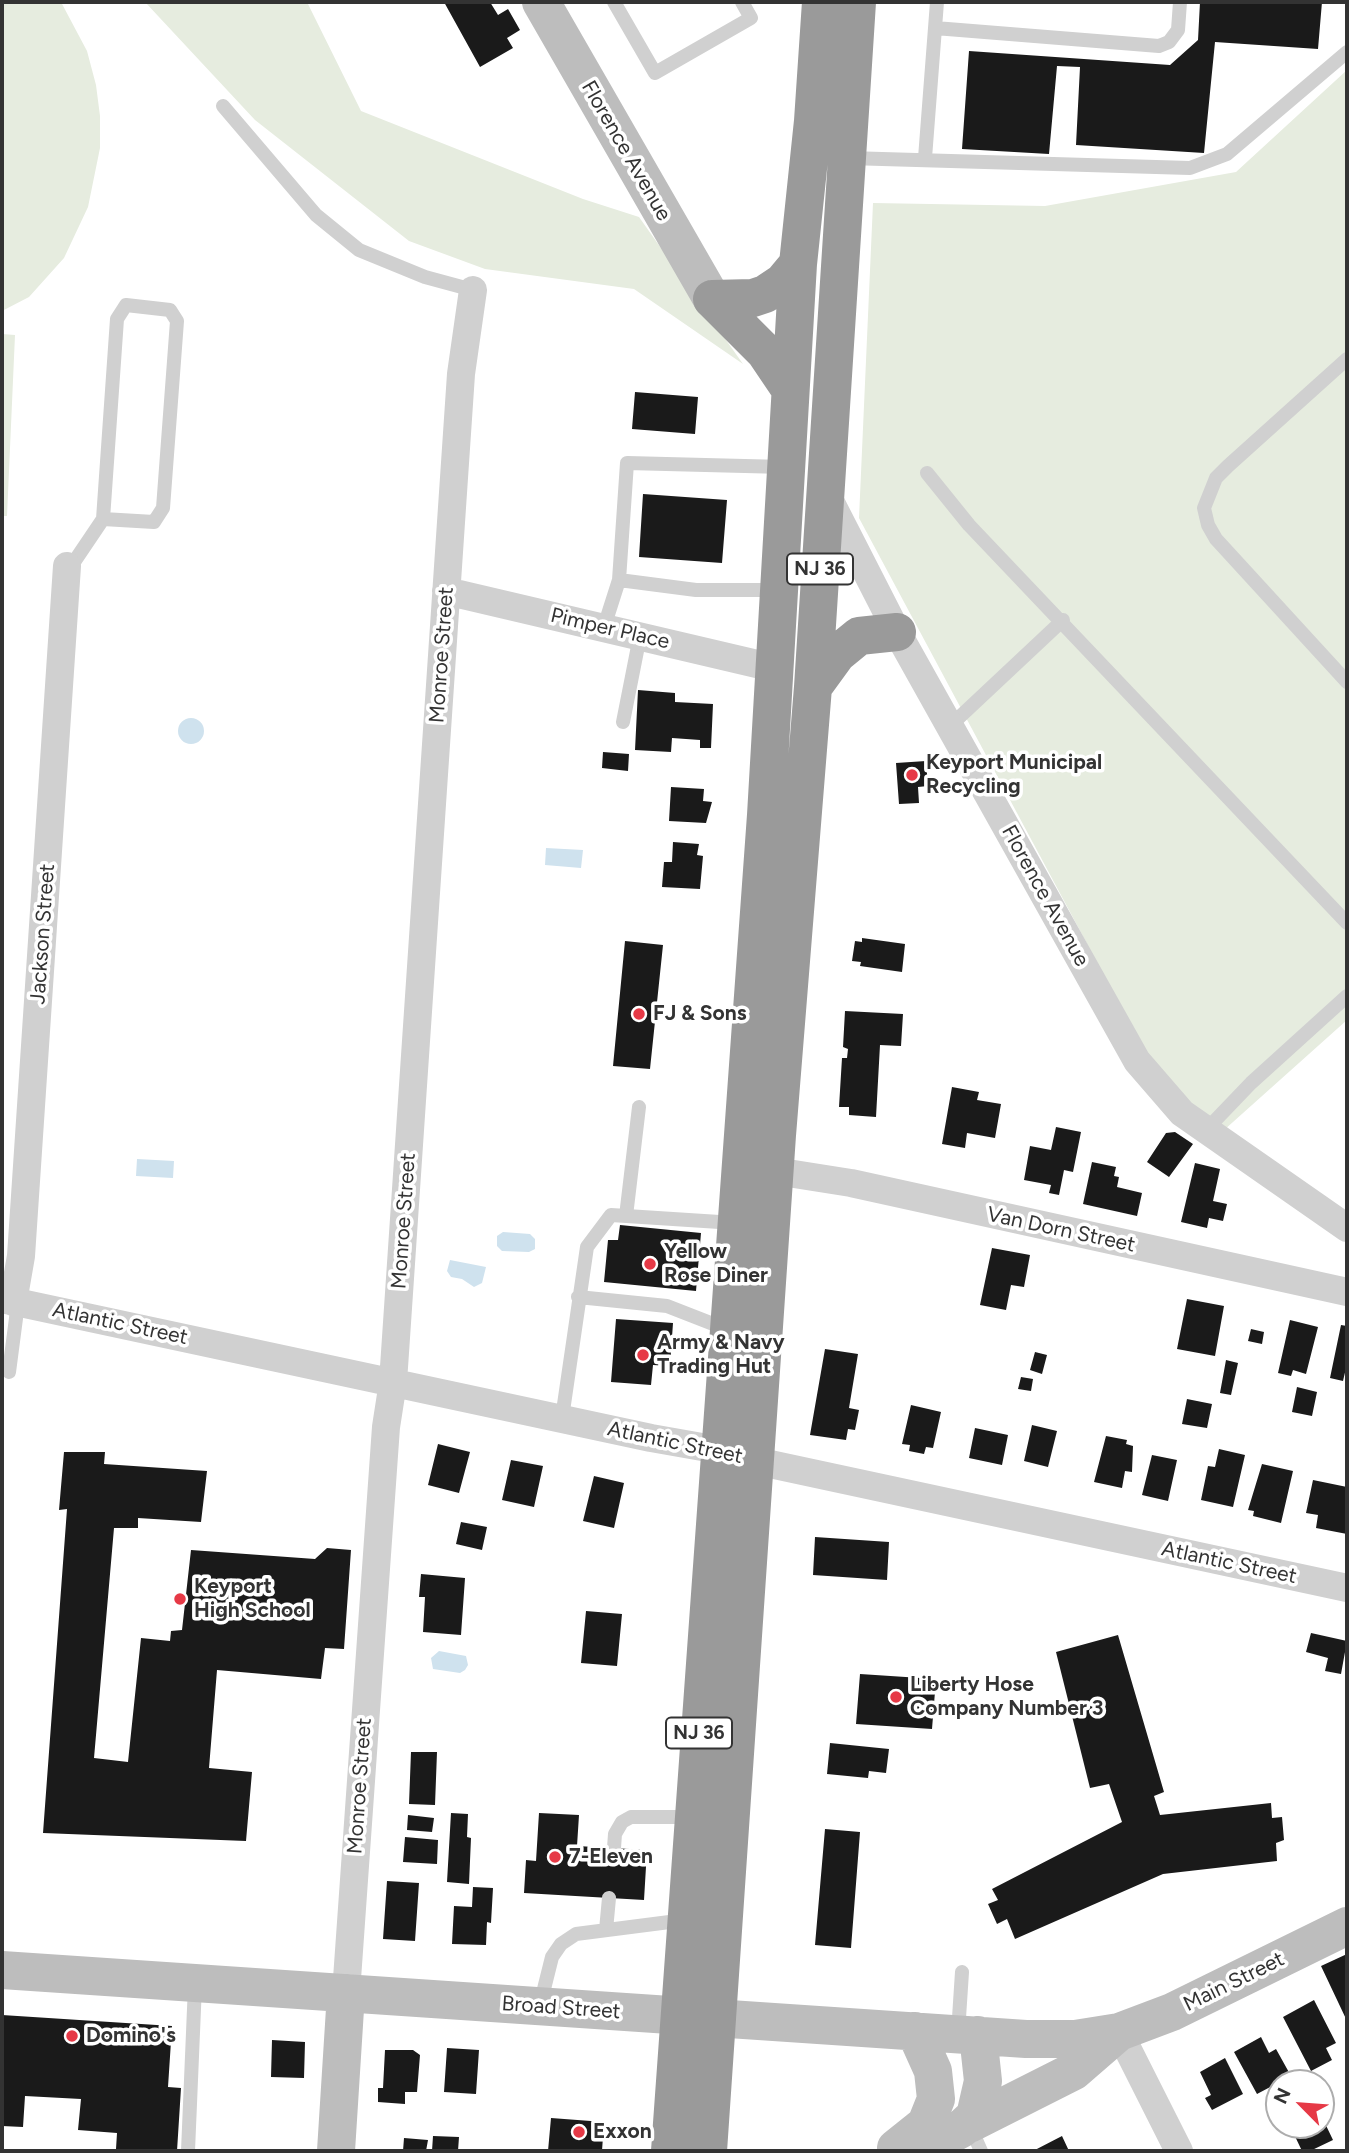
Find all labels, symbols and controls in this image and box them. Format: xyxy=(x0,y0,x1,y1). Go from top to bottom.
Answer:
street label: Florence Avenue xyxy=(576,76,676,226)
road number: NJ 36 xyxy=(787,554,853,584)
street label: Monroe Street xyxy=(425,586,459,724)
street label: Pimper Place xyxy=(548,603,672,655)
place label: Keyport Municipal Recycling xyxy=(926,750,1102,800)
marker: Keyport Municipal Recycling xyxy=(904,767,920,783)
street label: Florence Avenue xyxy=(996,821,1094,971)
street label: Jackson Street xyxy=(26,863,60,1005)
place label: FJ & Sons xyxy=(653,1001,746,1027)
marker: FJ & Sons xyxy=(631,1006,647,1022)
street label: Monroe Street xyxy=(387,1152,421,1290)
street label: Van Dorn Street xyxy=(985,1202,1137,1258)
place label: Yellow Rose Diner xyxy=(664,1239,768,1289)
marker: Yellow Rose Diner xyxy=(642,1256,658,1272)
street label: Atlantic Street xyxy=(50,1297,190,1351)
place label: Army & Navy Trading Hut xyxy=(657,1330,785,1380)
marker: Army & Navy Trading Hut xyxy=(635,1347,651,1363)
street label: Atlantic Street xyxy=(605,1416,745,1470)
street label: Atlantic Street xyxy=(1159,1536,1299,1590)
place label: Keyport High School xyxy=(194,1574,311,1624)
marker: Keyport High School xyxy=(172,1591,188,1607)
place label: Liberty Hose Company Number 3 xyxy=(910,1672,1104,1722)
marker: Liberty Hose Company Number 3 xyxy=(888,1689,904,1705)
street label: Monroe Street xyxy=(343,1717,377,1855)
road number: NJ 36 xyxy=(666,1718,732,1749)
place label: 7-Eleven xyxy=(569,1844,653,1870)
marker: 7-Eleven xyxy=(547,1849,563,1865)
street label: Main Street xyxy=(1179,1947,1289,2017)
street label: Broad Street xyxy=(501,1991,621,2025)
place label: Domino's xyxy=(86,2023,176,2049)
marker: Domino's xyxy=(64,2028,80,2044)
north arrow xyxy=(1265,2069,1335,2139)
text: N xyxy=(1269,2084,1296,2107)
place label: Exxon xyxy=(593,2119,652,2145)
marker: Exxon xyxy=(571,2124,587,2140)

